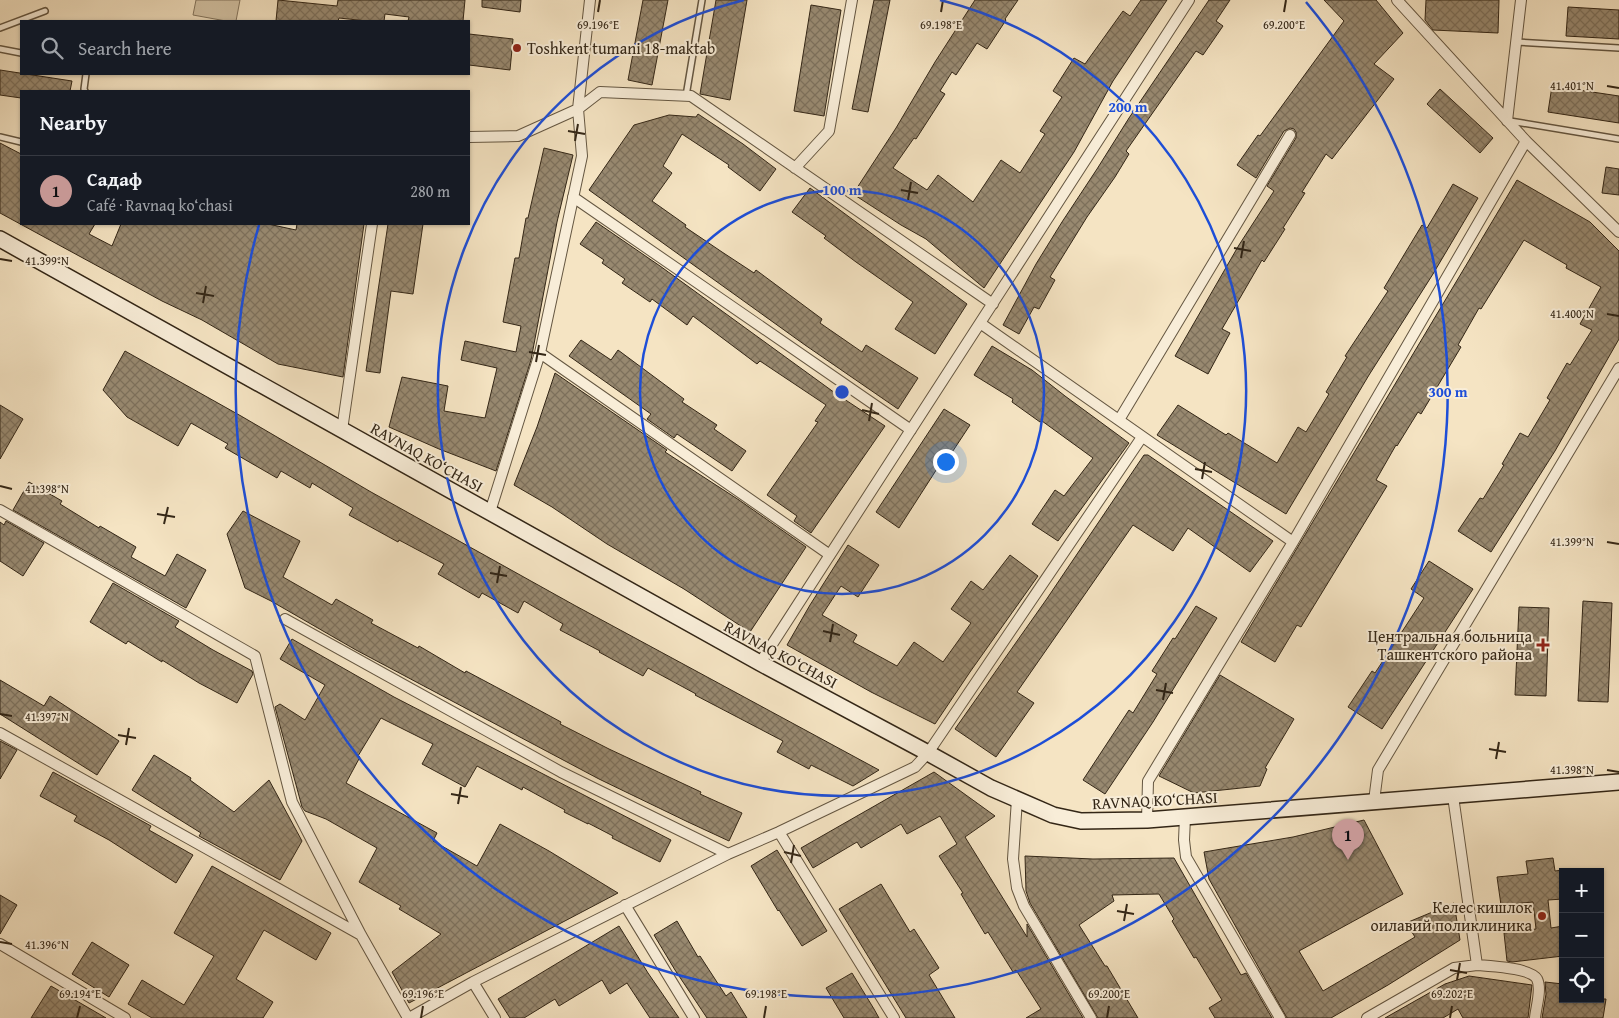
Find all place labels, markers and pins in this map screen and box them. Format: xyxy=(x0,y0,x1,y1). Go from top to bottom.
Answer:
place label: Toshkent tumani 18-maktab xyxy=(527,36,715,60)
marker: Toshkent tumani 18-maktab xyxy=(511,42,523,54)
centre of rings xyxy=(833,383,851,401)
place label: Центральная больница Ташкентского района xyxy=(1368,624,1532,666)
marker: Центральная больница Ташкентского района xyxy=(1536,638,1550,652)
pin: 1 xyxy=(1332,819,1364,860)
place label: Келес кишлок оилавий поликлиника xyxy=(1371,895,1533,937)
marker: Келес кишлок оилавий поликлиника xyxy=(1536,910,1548,922)

